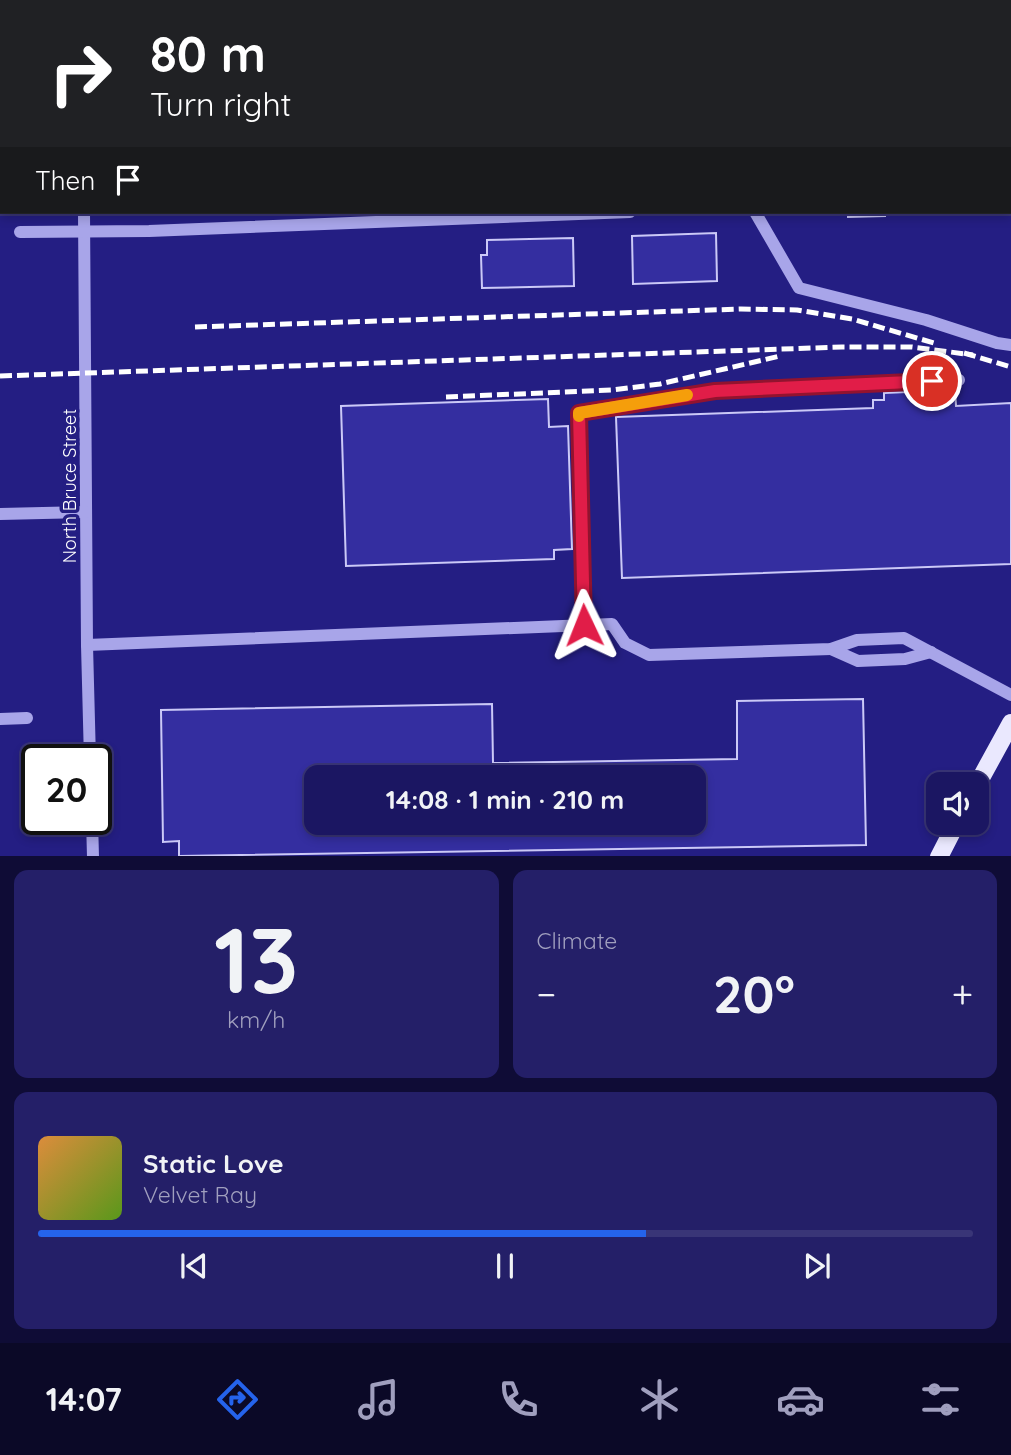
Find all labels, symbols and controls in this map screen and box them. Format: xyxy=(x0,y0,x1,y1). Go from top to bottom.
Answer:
text: 80 m xyxy=(150,23,266,84)
icon: right xyxy=(35,28,126,119)
text: Turn right xyxy=(150,84,291,124)
icon: arrive xyxy=(109,161,147,199)
text: Then xyxy=(35,164,95,197)
pin xyxy=(902,351,962,411)
icon: arrive xyxy=(913,362,951,400)
street label: North Bruce Street xyxy=(58,409,81,563)
position arrow xyxy=(547,588,621,662)
speed limit sign: 20 xyxy=(21,744,112,835)
map controls xyxy=(926,772,989,835)
button: sound xyxy=(926,772,989,835)
text: 14:08 · 1 min · 210 m xyxy=(386,783,624,816)
text: 13 xyxy=(214,902,298,1016)
text: Climate xyxy=(537,926,617,955)
text: 20° xyxy=(713,961,795,1026)
text: − xyxy=(537,970,556,1018)
text: + xyxy=(952,970,973,1018)
text: km/h xyxy=(227,1005,285,1034)
text: Static Love xyxy=(143,1147,284,1180)
text: Velvet Ray xyxy=(143,1180,257,1209)
icon: previous xyxy=(175,1247,213,1285)
icon: pause xyxy=(486,1247,524,1285)
icon: next xyxy=(798,1247,836,1285)
icon: directions xyxy=(213,1375,262,1424)
icon: music xyxy=(354,1375,403,1424)
icon: phone xyxy=(494,1375,543,1424)
icon: climate xyxy=(635,1375,684,1424)
icon: car xyxy=(776,1375,825,1424)
icon: filters xyxy=(916,1375,965,1424)
text: 14:07 xyxy=(46,1379,122,1419)

